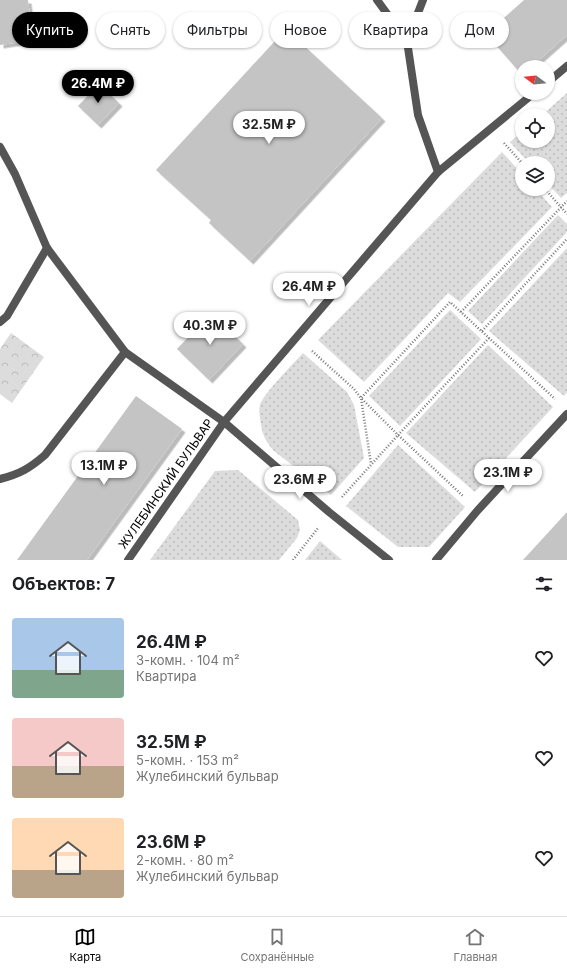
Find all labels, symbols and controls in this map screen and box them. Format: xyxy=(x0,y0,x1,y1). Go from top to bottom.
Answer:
chip: Купить xyxy=(12,12,88,48)
chip: Снять xyxy=(96,12,165,48)
chip: Фильтры xyxy=(173,12,262,48)
chip: Новое xyxy=(270,12,341,48)
chip: Квартира xyxy=(349,12,442,48)
chip: Дом xyxy=(450,12,509,48)
north arrow xyxy=(515,60,555,100)
map controls xyxy=(515,60,555,196)
pin: 26.4M ₽ xyxy=(61,70,135,104)
text: 26.4M ₽ xyxy=(71,75,125,91)
button: locate xyxy=(515,108,555,148)
pin: 32.5M ₽ xyxy=(232,111,306,145)
text: 32.5M ₽ xyxy=(242,116,296,132)
button: layers xyxy=(515,156,555,196)
pin: 26.4M ₽ xyxy=(272,273,346,307)
text: 26.4M ₽ xyxy=(282,278,336,294)
pin: 40.3M ₽ xyxy=(173,312,247,346)
text: 40.3M ₽ xyxy=(183,317,237,333)
street label: ЖУЛЕБИНСКИЙ БУЛЬВАР xyxy=(115,416,216,552)
pin: 13.1M ₽ xyxy=(67,452,141,486)
text: 13.1M ₽ xyxy=(80,457,128,473)
pin: 23.1M ₽ xyxy=(471,459,545,493)
text: 23.1M ₽ xyxy=(483,464,533,480)
pin: 23.6M ₽ xyxy=(263,466,337,500)
text: 23.6M ₽ xyxy=(273,471,327,487)
icon: filters xyxy=(533,573,555,595)
text: Объектов: 7 xyxy=(12,574,115,594)
text: 26.4M ₽ xyxy=(136,632,207,652)
icon: home xyxy=(44,634,92,682)
icon: heart xyxy=(533,647,555,669)
text: 3-комн. · 104 m² xyxy=(136,652,240,668)
text: Квартира xyxy=(136,668,197,684)
text: 32.5M ₽ xyxy=(136,732,207,752)
icon: home xyxy=(44,734,92,782)
icon: heart xyxy=(533,747,555,769)
text: 5-комн. · 153 m² xyxy=(136,752,239,768)
text: Жулебинский бульвар xyxy=(136,768,279,784)
text: 23.6M ₽ xyxy=(136,832,206,852)
icon: home xyxy=(44,834,92,882)
icon: heart xyxy=(533,847,555,869)
text: 2-комн. · 80 m² xyxy=(136,852,234,868)
text: Жулебинский бульвар xyxy=(136,868,279,884)
tab: Карта xyxy=(70,926,101,964)
tab: Сохранённые xyxy=(240,926,314,964)
tab: Главная xyxy=(454,926,497,964)

